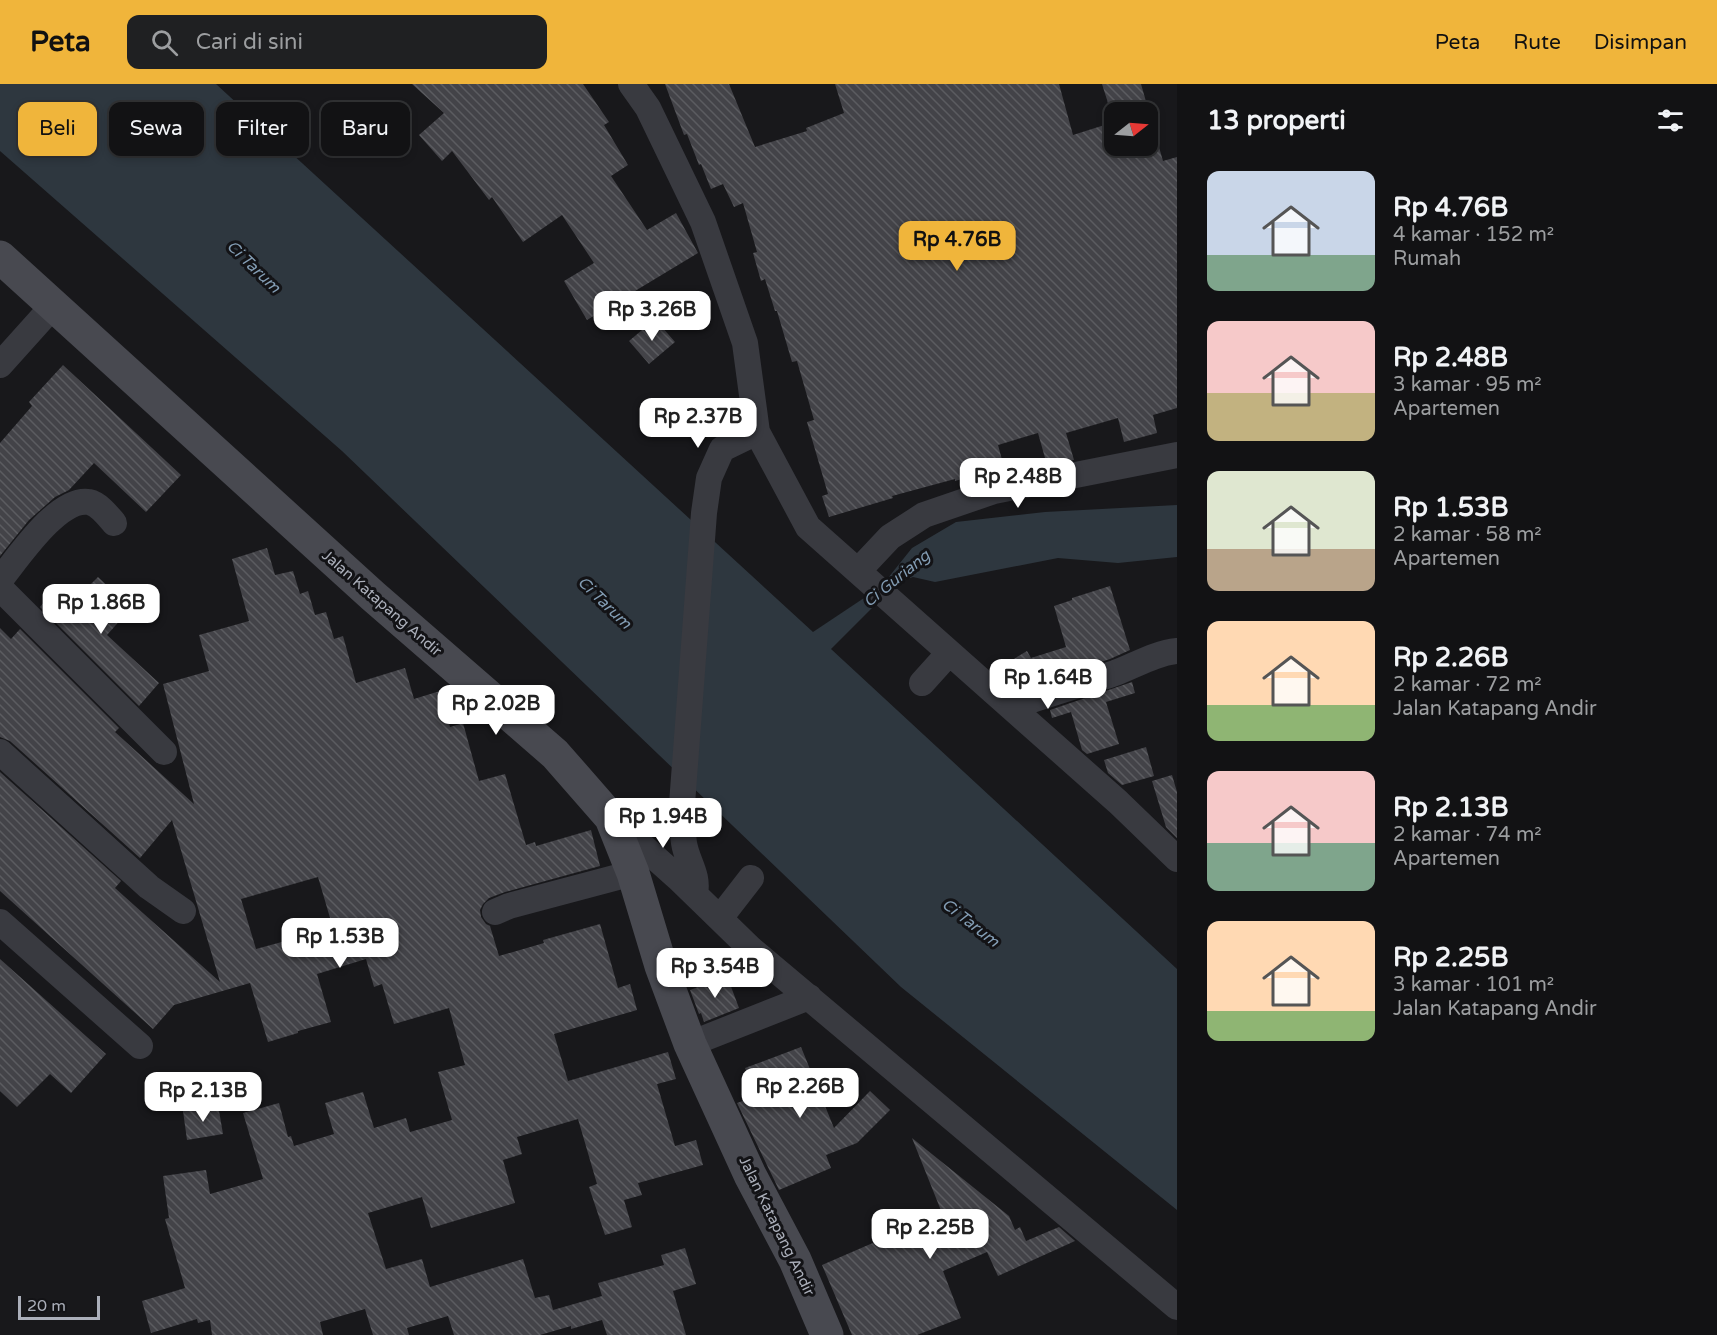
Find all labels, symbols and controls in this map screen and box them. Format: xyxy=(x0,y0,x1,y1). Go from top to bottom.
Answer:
search box xyxy=(127,15,547,69)
text: Peta xyxy=(30,25,91,59)
icon: search xyxy=(148,26,181,59)
text: Cari di sini xyxy=(196,29,303,55)
text: Peta xyxy=(1435,30,1480,55)
text: Rute xyxy=(1513,30,1561,55)
text: Disimpan xyxy=(1594,30,1687,55)
chip: Beli xyxy=(18,102,97,156)
chip: Sewa xyxy=(109,102,204,156)
chip: Filter xyxy=(216,102,309,156)
chip: Baru xyxy=(321,102,410,156)
north arrow xyxy=(1104,102,1158,156)
map controls xyxy=(1104,102,1158,156)
icon: filters xyxy=(1654,104,1687,137)
text: 13 properti xyxy=(1207,105,1346,136)
text: Rp 4.76B xyxy=(1393,192,1508,223)
icon: home xyxy=(1255,195,1327,267)
pin: Rp 4.76B xyxy=(895,221,1019,272)
text: 4 kamar · 152 m² xyxy=(1393,223,1554,247)
text: Rp 4.76B xyxy=(913,228,1001,252)
water label: Ci Tarum xyxy=(222,236,285,297)
text: Rumah xyxy=(1393,247,1461,271)
pin: Rp 3.26B xyxy=(590,291,714,342)
text: Rp 3.26B xyxy=(608,298,696,322)
text: Rp 2.48B xyxy=(1393,342,1508,373)
icon: home xyxy=(1255,345,1327,417)
text: 3 kamar · 95 m² xyxy=(1393,373,1542,397)
text: Apartemen xyxy=(1393,397,1500,421)
pin: Rp 2.37B xyxy=(636,398,760,449)
text: Rp 2.37B xyxy=(654,405,742,429)
pin: Rp 2.48B xyxy=(956,458,1080,509)
text: Rp 2.48B xyxy=(974,465,1062,489)
text: Rp 1.53B xyxy=(1393,492,1508,523)
icon: home xyxy=(1255,495,1327,567)
text: 2 kamar · 58 m² xyxy=(1393,523,1542,547)
water label: Ci Guriang xyxy=(859,545,935,612)
street label: Jalan Katapang Andir xyxy=(318,546,446,660)
text: Apartemen xyxy=(1393,547,1500,571)
water label: Ci Tarum xyxy=(573,572,636,633)
pin: Rp 1.86B xyxy=(39,584,163,635)
text: Rp 1.86B xyxy=(57,591,145,615)
text: Rp 2.26B xyxy=(1393,642,1508,673)
icon: home xyxy=(1255,645,1327,717)
pin: Rp 1.64B xyxy=(986,659,1110,710)
text: Rp 1.64B xyxy=(1004,666,1092,690)
text: 2 kamar · 72 m² xyxy=(1393,673,1542,697)
pin: Rp 2.02B xyxy=(434,685,558,736)
text: Rp 2.02B xyxy=(452,692,540,716)
text: Jalan Katapang Andir xyxy=(1393,697,1597,721)
text: Rp 2.13B xyxy=(1393,792,1508,823)
icon: home xyxy=(1255,795,1327,867)
pin: Rp 1.94B xyxy=(601,798,725,849)
text: Rp 1.94B xyxy=(619,805,707,829)
text: 2 kamar · 74 m² xyxy=(1393,823,1542,847)
text: Apartemen xyxy=(1393,847,1500,871)
water label: Ci Tarum xyxy=(938,894,1003,952)
pin: Rp 1.53B xyxy=(278,918,402,969)
text: Rp 1.53B xyxy=(296,925,384,949)
text: Rp 2.25B xyxy=(1393,942,1508,973)
icon: home xyxy=(1255,945,1327,1017)
pin: Rp 3.54B xyxy=(653,948,777,999)
text: Rp 3.54B xyxy=(671,955,759,979)
text: 3 kamar · 101 m² xyxy=(1393,973,1554,997)
text: Jalan Katapang Andir xyxy=(1393,997,1597,1021)
pin: Rp 2.26B xyxy=(738,1068,862,1119)
pin: Rp 2.13B xyxy=(141,1072,265,1123)
text: Rp 2.26B xyxy=(756,1075,844,1099)
text: Rp 2.13B xyxy=(159,1079,247,1103)
street label: Jalan Katapang Andir xyxy=(735,1153,819,1299)
pin: Rp 2.25B xyxy=(868,1209,992,1260)
text: Rp 2.25B xyxy=(886,1216,974,1240)
scale bar xyxy=(18,1293,100,1320)
text: 20 m xyxy=(27,1296,66,1316)

